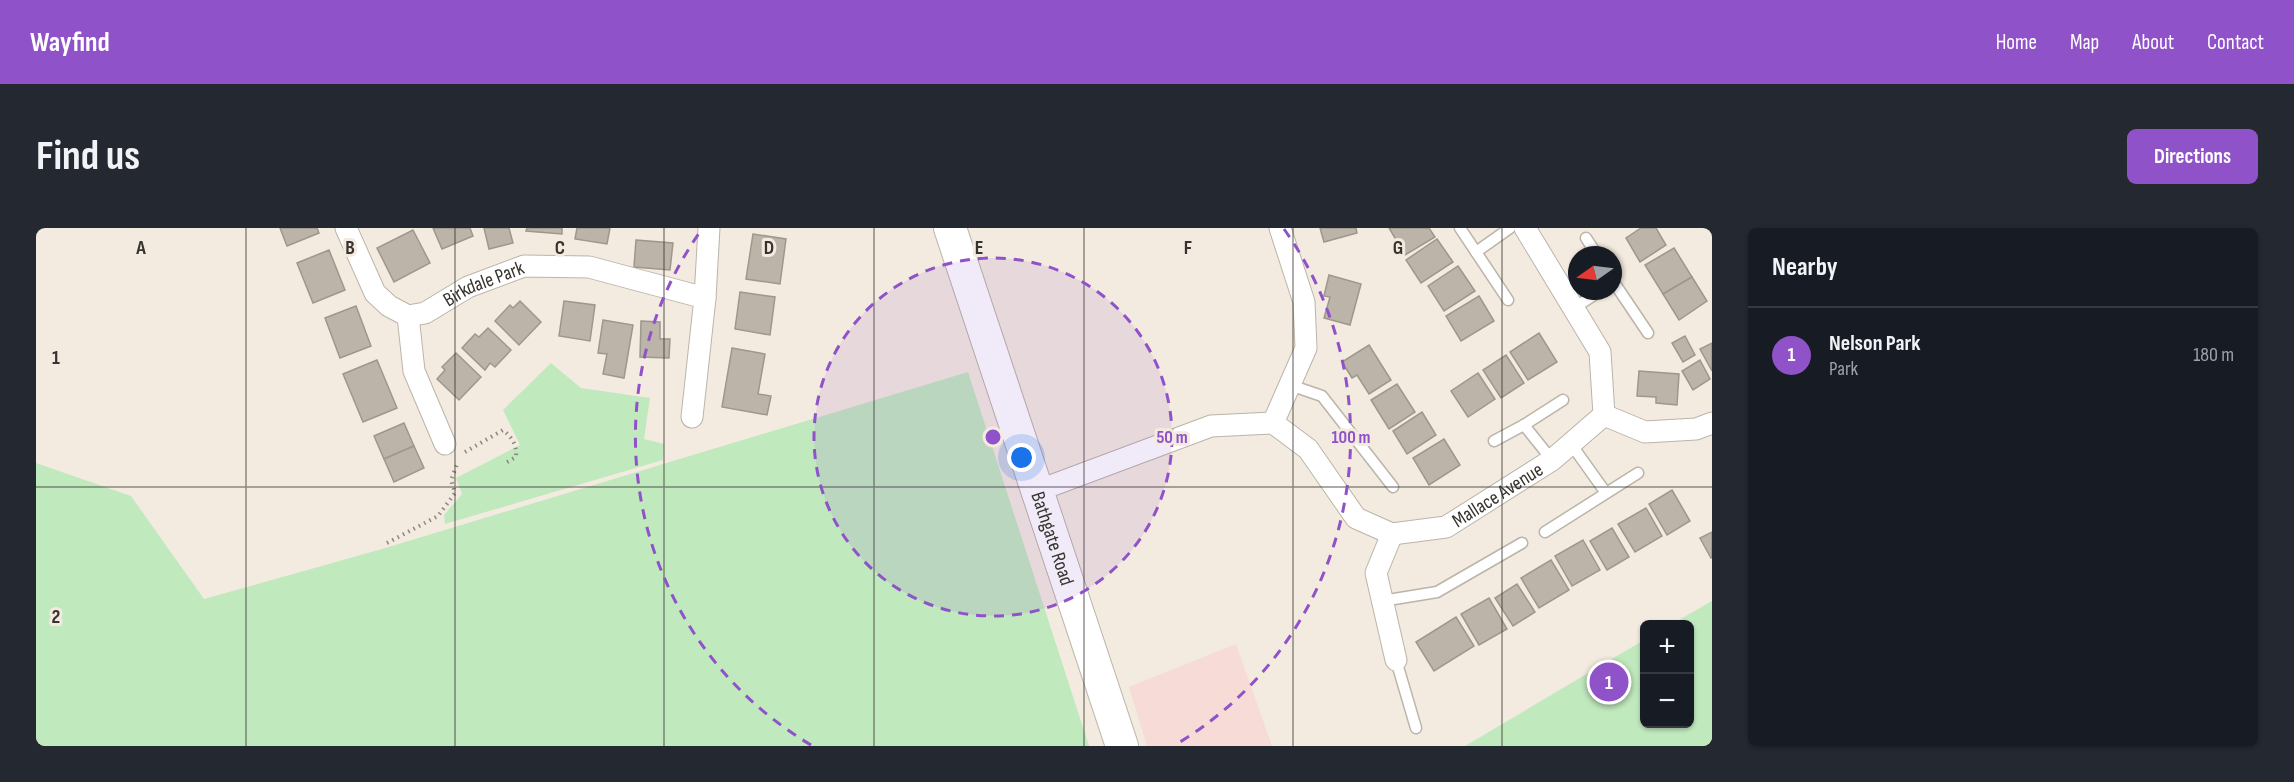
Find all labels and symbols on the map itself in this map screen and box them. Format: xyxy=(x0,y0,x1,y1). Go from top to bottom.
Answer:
text: A xyxy=(135,236,146,260)
text: B xyxy=(345,236,355,260)
text: C xyxy=(555,236,565,260)
text: D xyxy=(764,236,774,260)
text: E xyxy=(975,236,983,260)
text: F xyxy=(1184,236,1192,260)
text: G xyxy=(1393,236,1403,260)
north arrow xyxy=(1568,246,1622,300)
street label: Birkdale Park xyxy=(439,256,528,312)
text: 1 xyxy=(52,346,60,370)
centre of rings xyxy=(983,427,1003,447)
text: 50 m xyxy=(1156,427,1188,448)
text: 100 m xyxy=(1332,427,1371,448)
your location xyxy=(1007,443,1036,472)
street label: Mallace Avenue xyxy=(1448,458,1548,533)
street label: Bathgate Road xyxy=(1025,489,1079,589)
text: 2 xyxy=(52,605,60,629)
pin: 1 xyxy=(1590,660,1628,704)

